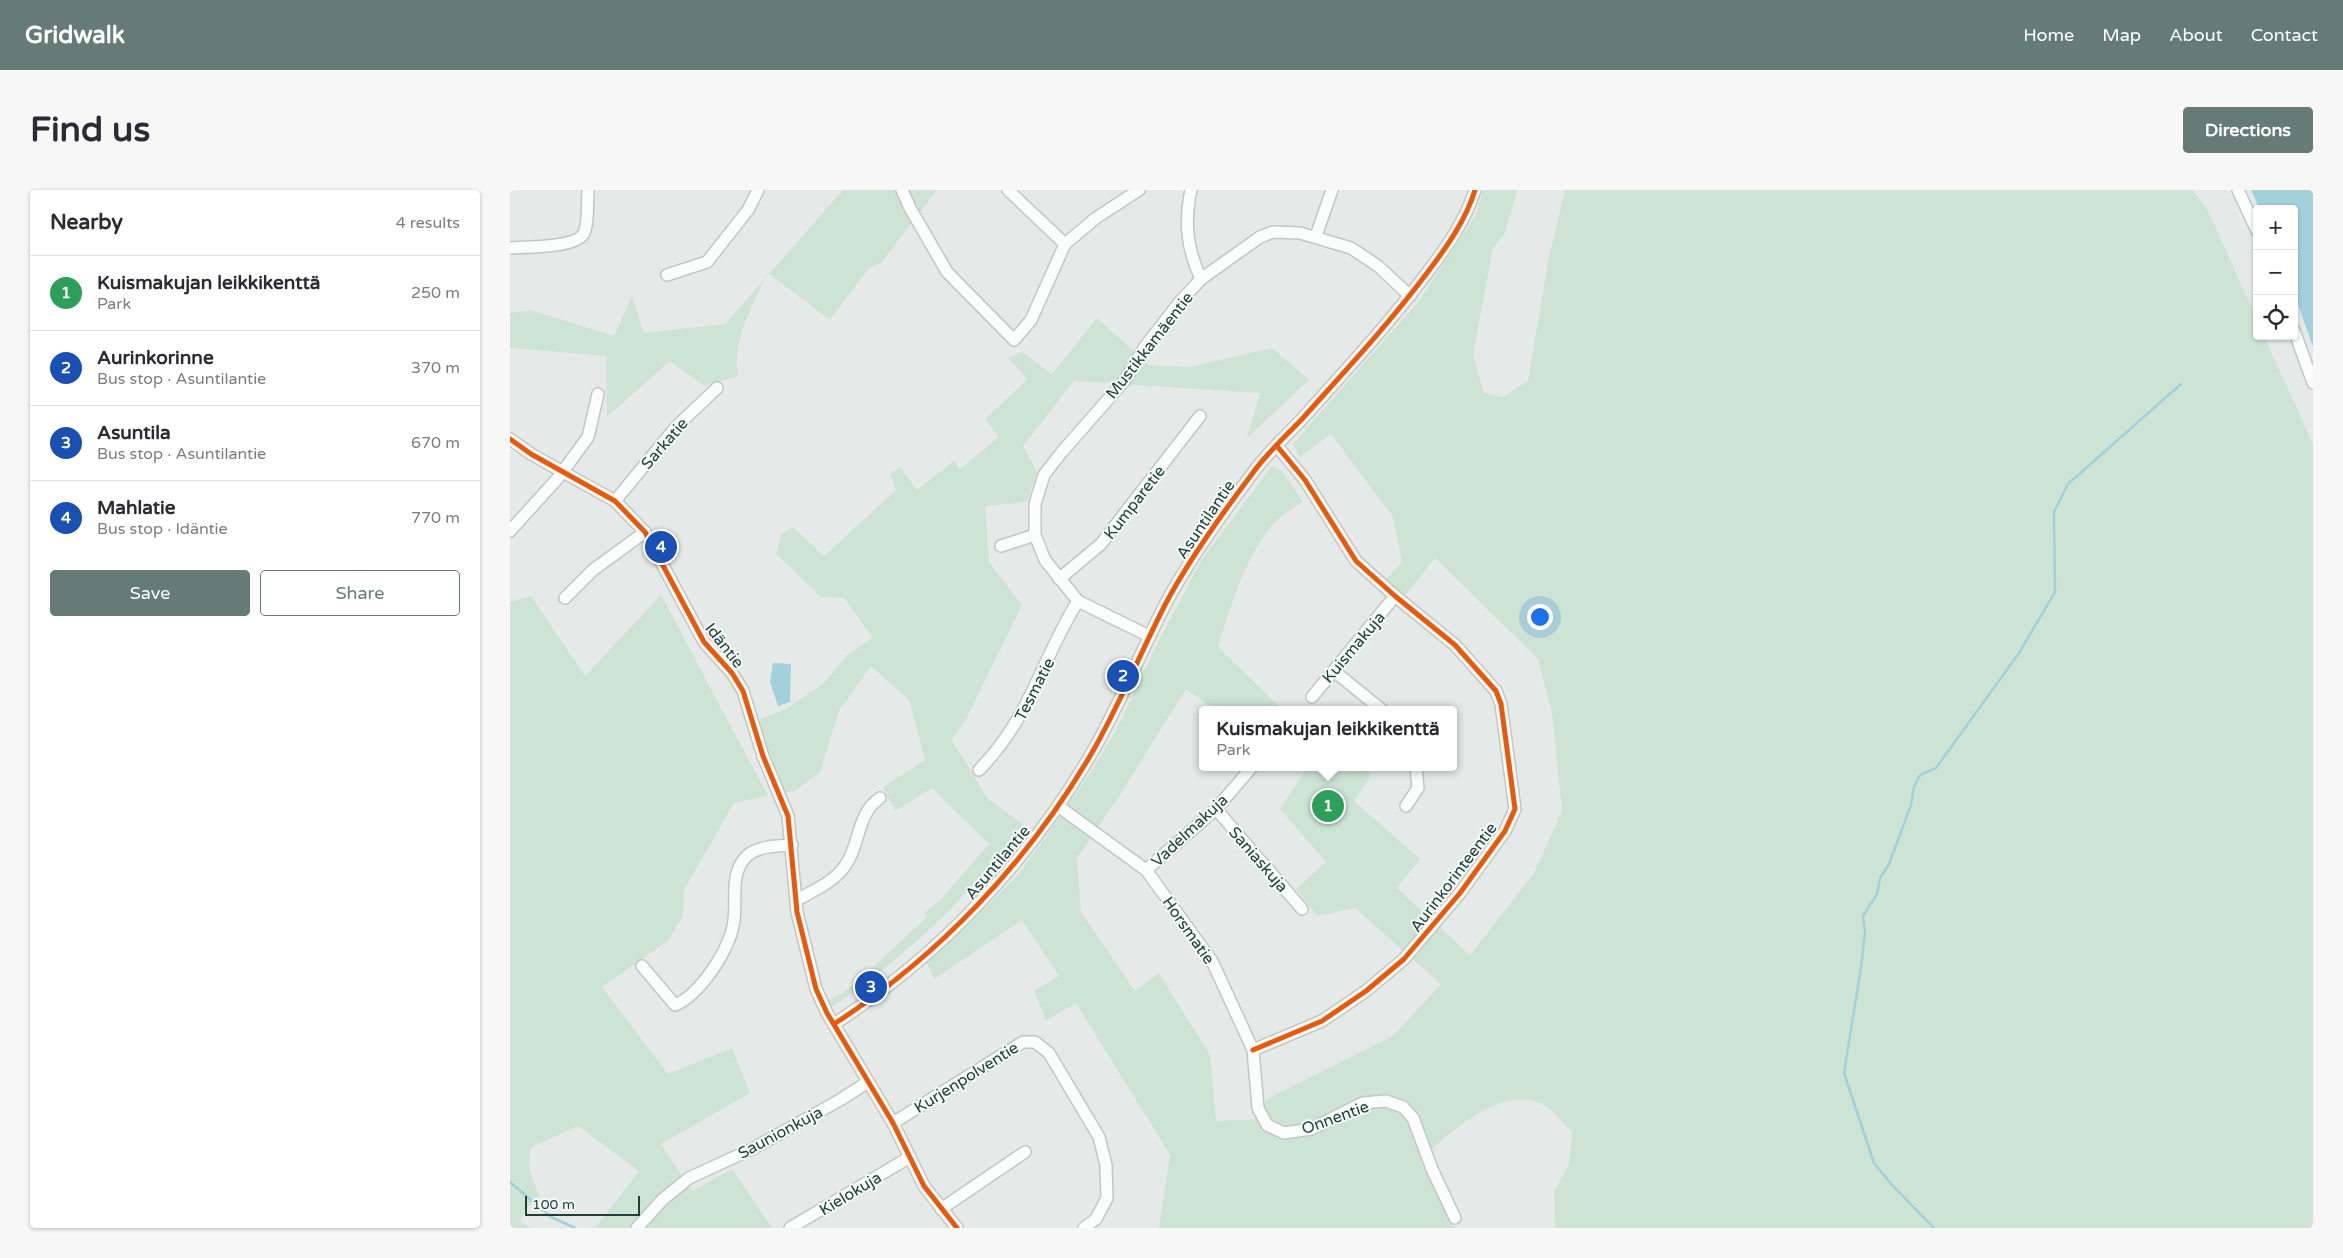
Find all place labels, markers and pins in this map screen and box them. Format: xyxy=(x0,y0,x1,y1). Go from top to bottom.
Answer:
pin: 4 xyxy=(645,528,677,566)
pin: 2 xyxy=(1107,657,1139,695)
pin: 1 xyxy=(1312,787,1344,825)
pin: 3 xyxy=(855,968,887,1006)

